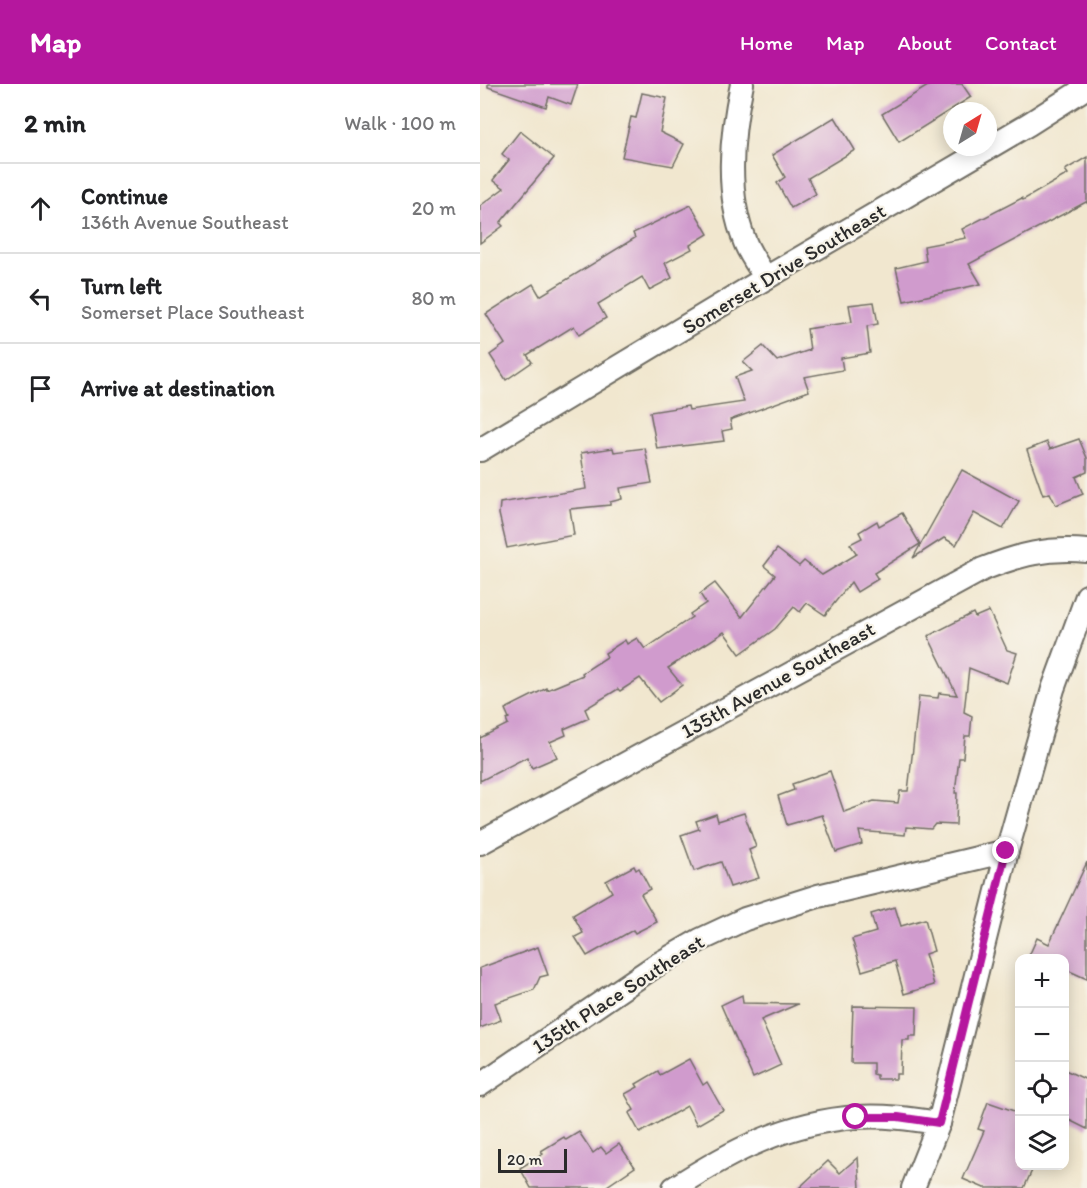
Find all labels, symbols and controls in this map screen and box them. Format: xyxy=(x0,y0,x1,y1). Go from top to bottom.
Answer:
text: Map xyxy=(30,25,81,59)
text: Home xyxy=(740,30,793,55)
text: Map xyxy=(826,30,865,55)
text: About xyxy=(898,30,952,55)
text: Contact xyxy=(985,30,1057,55)
north arrow xyxy=(943,102,997,156)
text: 2 min xyxy=(24,107,86,139)
text: Walk · 100 m xyxy=(344,111,456,135)
text: Continue xyxy=(81,183,168,210)
icon: ahead xyxy=(24,192,57,225)
text: 20 m xyxy=(412,196,456,220)
street label: Somerset Drive Southeast xyxy=(678,198,890,339)
text: 136th Avenue Southeast xyxy=(81,210,289,234)
text: Turn left xyxy=(81,273,162,300)
icon: left xyxy=(24,282,57,315)
text: 80 m xyxy=(411,286,456,310)
text: Somerset Place Southeast xyxy=(81,300,304,324)
icon: arrive xyxy=(24,372,57,405)
text: Arrive at destination xyxy=(81,375,275,402)
street label: 135th Avenue Southeast xyxy=(676,616,879,743)
route end xyxy=(992,837,1018,863)
street label: 135th Place Southeast xyxy=(527,929,709,1059)
map controls xyxy=(1015,954,1069,1170)
button: + xyxy=(1015,954,1069,1008)
button: − xyxy=(1015,1008,1069,1062)
button: locate xyxy=(1015,1062,1069,1116)
route start xyxy=(842,1103,868,1129)
button: layers xyxy=(1015,1116,1069,1170)
scale bar xyxy=(498,1146,567,1174)
text: 20 m xyxy=(507,1150,542,1169)

